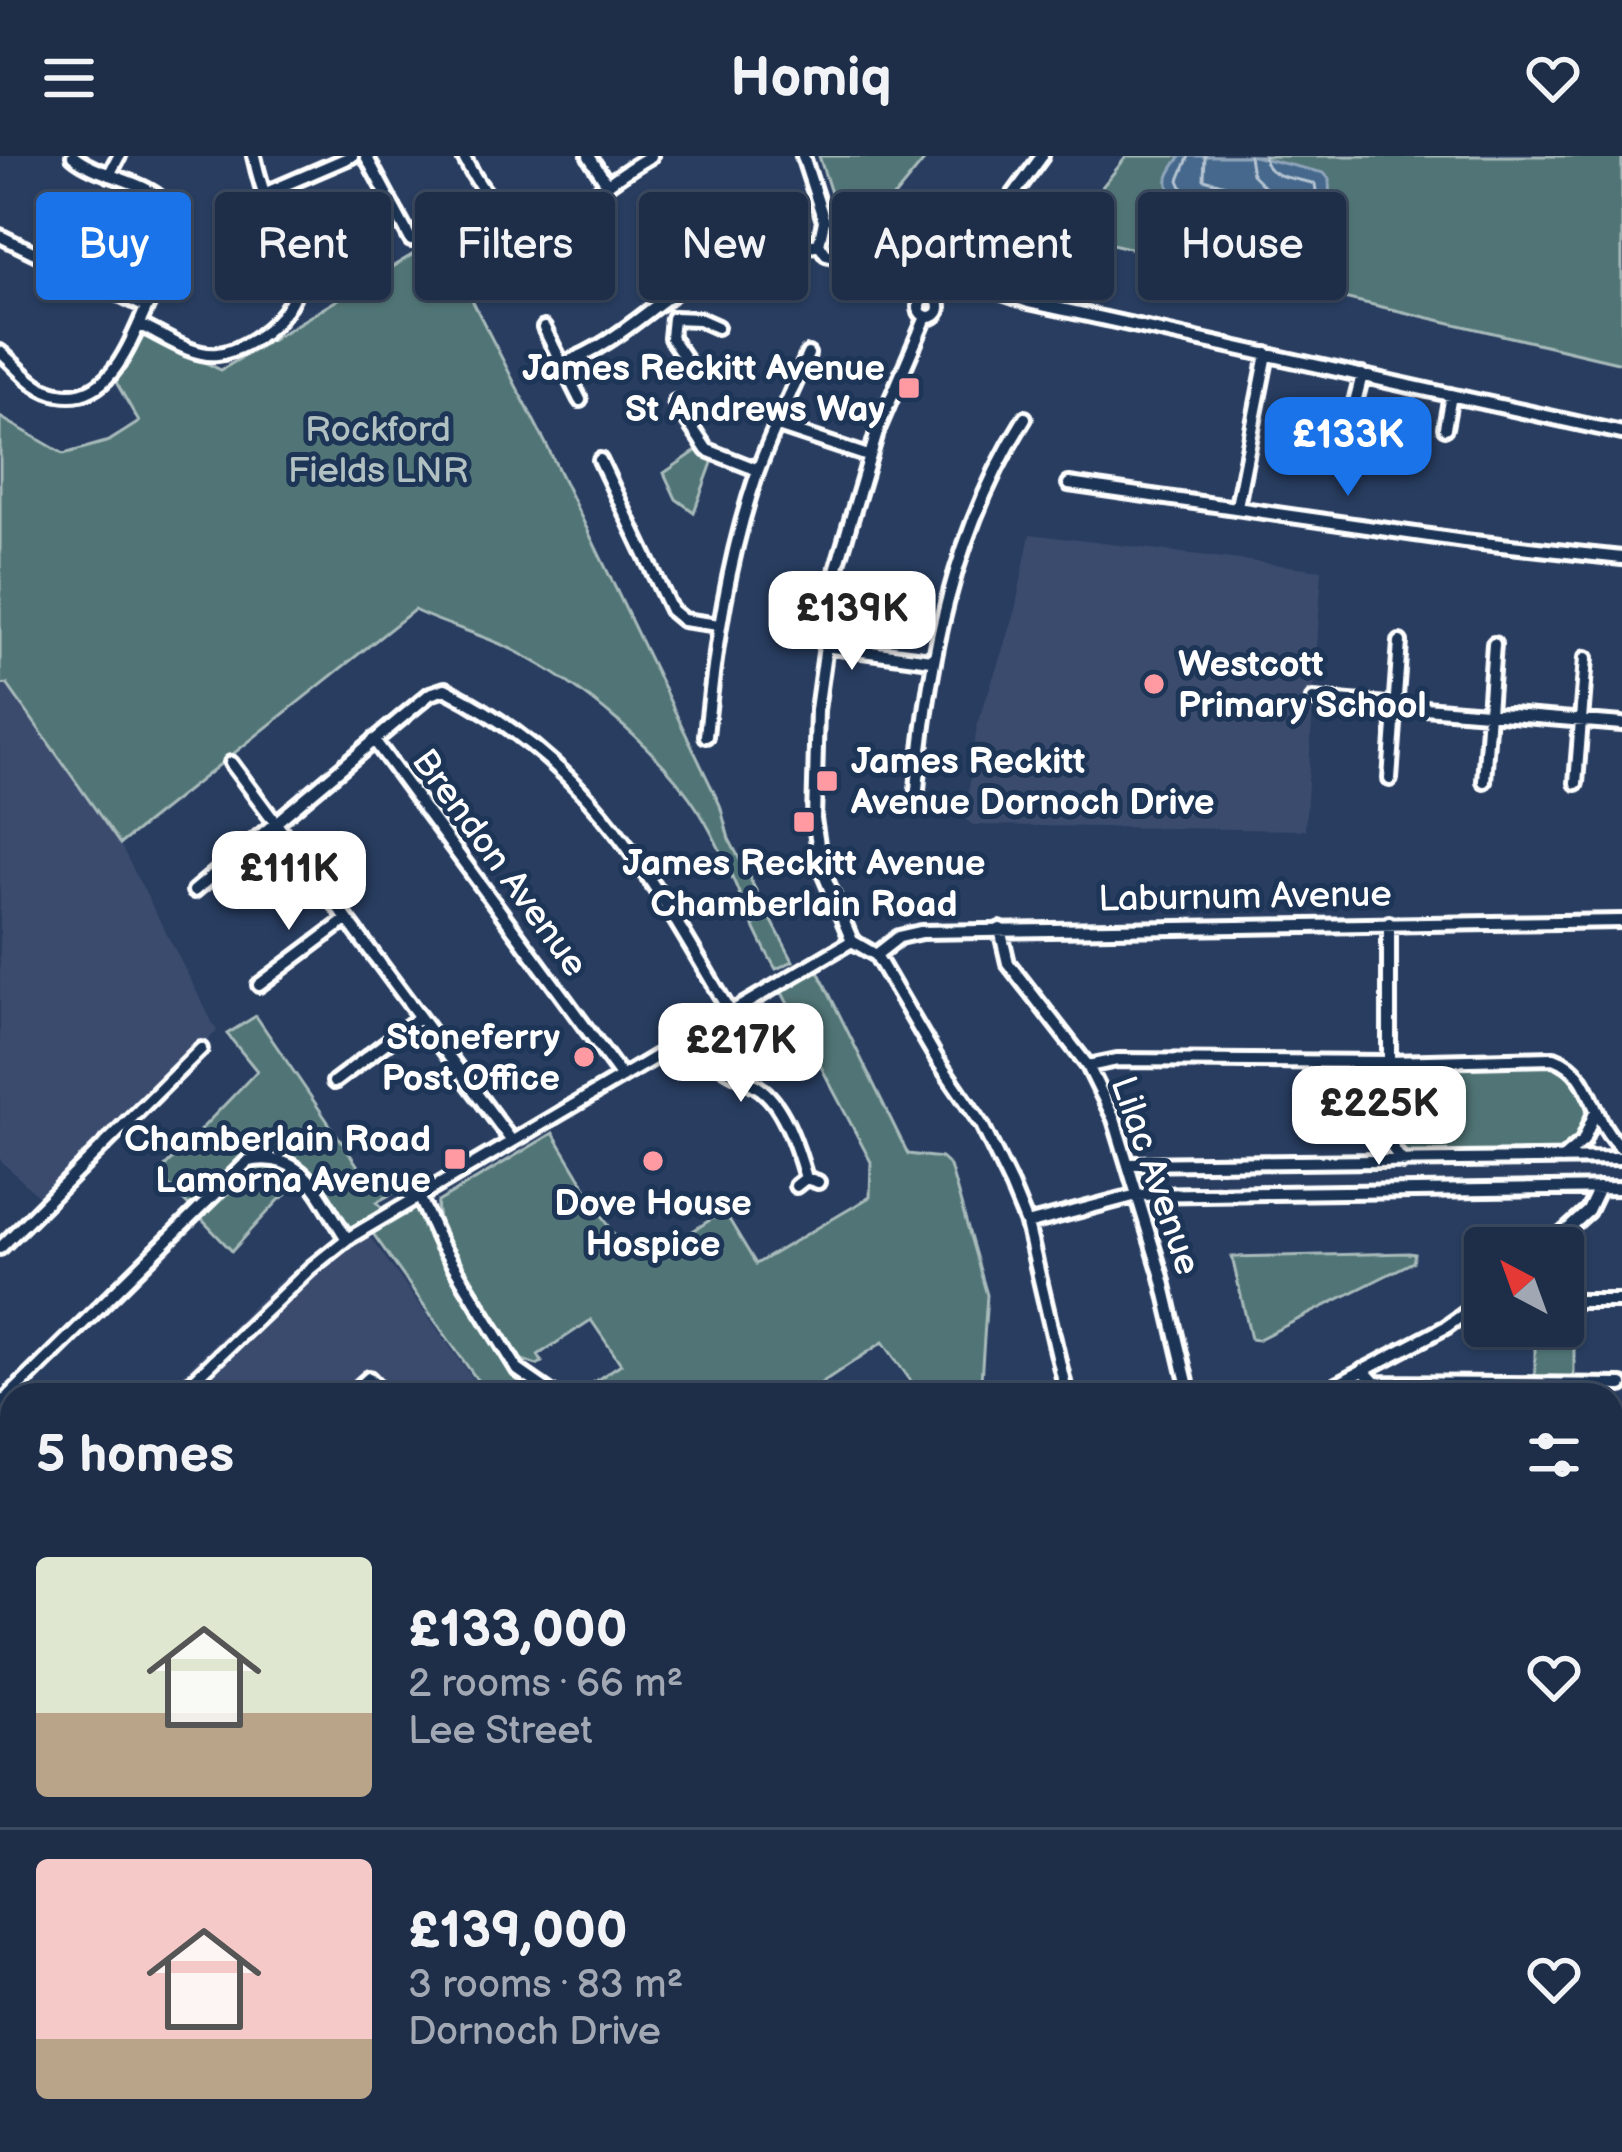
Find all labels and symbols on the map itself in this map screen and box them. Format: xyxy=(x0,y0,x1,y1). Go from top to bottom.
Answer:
place label: James Reckitt Avenue St Andrews Way xyxy=(522,348,886,432)
marker: James Reckitt Avenue St Andrews Way xyxy=(896,375,922,401)
pin: £133K xyxy=(1264,397,1432,499)
park label: Rockford Fields LNR xyxy=(288,409,468,493)
pin: £139K xyxy=(768,571,936,673)
place label: Westcott Primary School xyxy=(1178,644,1427,728)
marker: Westcott Primary School xyxy=(1141,671,1167,697)
street label: Brendon Avenue xyxy=(402,741,596,986)
place label: James Reckitt Avenue Dornoch Drive xyxy=(850,741,1215,825)
marker: James Reckitt Avenue Dornoch Drive xyxy=(814,768,840,794)
marker: James Reckitt Avenue Chamberlain Road xyxy=(791,809,817,835)
pin: £111K xyxy=(205,831,373,933)
place label: James Reckitt Avenue Chamberlain Road xyxy=(623,843,985,927)
street label: Laburnum Avenue xyxy=(1098,873,1392,922)
pin: £217K xyxy=(657,1003,825,1105)
place label: Stoneferry Post Office xyxy=(382,1017,561,1101)
marker: Stoneferry Post Office xyxy=(571,1044,597,1070)
pin: £225K xyxy=(1295,1066,1463,1168)
street label: Lilac Avenue xyxy=(1101,1071,1209,1281)
place label: Chamberlain Road Lamorna Avenue xyxy=(124,1119,431,1203)
marker: Chamberlain Road Lamorna Avenue xyxy=(442,1146,468,1172)
marker: Dove House Hospice xyxy=(640,1148,666,1174)
place label: Dove House Hospice xyxy=(554,1183,752,1267)
north arrow xyxy=(1464,1227,1584,1347)

